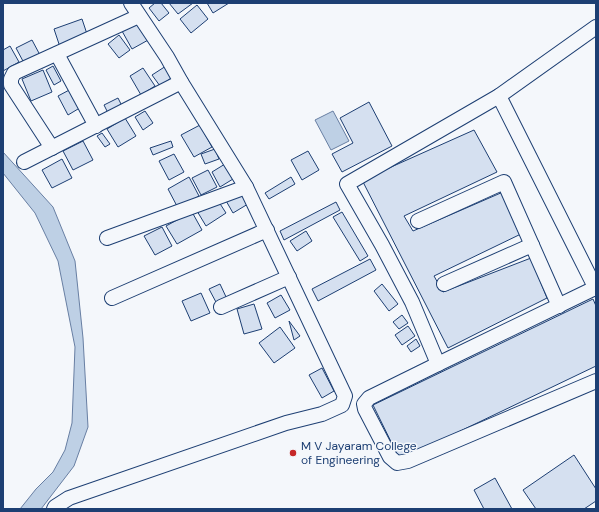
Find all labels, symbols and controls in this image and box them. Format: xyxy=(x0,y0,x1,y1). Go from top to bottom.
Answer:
place label: M V Jayaram College of Engineering xyxy=(301,438,417,468)
marker: M V Jayaram College of Engineering xyxy=(288,448,298,458)

